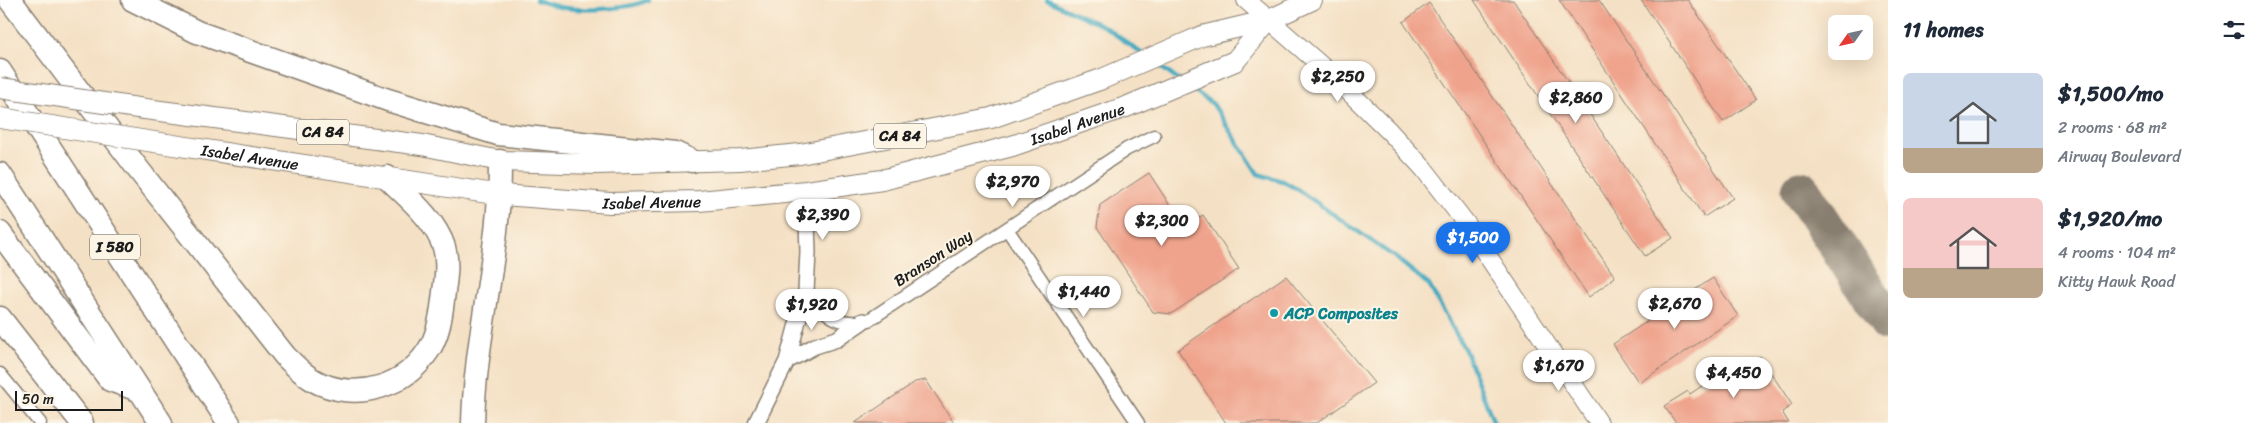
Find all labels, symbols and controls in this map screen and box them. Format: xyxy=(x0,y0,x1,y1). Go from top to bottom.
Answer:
text: 11 homes xyxy=(1903,11,1984,49)
north arrow xyxy=(1828,15,1872,60)
map controls xyxy=(1828,15,1873,60)
icon: filters xyxy=(2220,16,2248,44)
pin: $2,250 xyxy=(1297,61,1379,103)
text: $2,250 xyxy=(1311,62,1365,91)
text: $1,500/mo xyxy=(2058,75,2163,113)
pin: $2,860 xyxy=(1535,82,1617,124)
text: $2,860 xyxy=(1549,83,1603,112)
icon: home xyxy=(1943,93,2003,153)
street label: Isabel Avenue xyxy=(1025,94,1129,154)
text: 2 rooms · 68 m² xyxy=(2058,113,2167,142)
road number: CA 84 xyxy=(297,120,349,144)
road number: CA 84 xyxy=(874,124,926,148)
street label: Isabel Avenue xyxy=(198,135,301,178)
text: Airway Boulevard xyxy=(2058,142,2181,171)
pin: $2,970 xyxy=(972,166,1054,208)
text: $2,970 xyxy=(986,167,1040,196)
street label: Isabel Avenue xyxy=(601,186,701,218)
pin: $2,390 xyxy=(782,198,864,241)
text: $2,390 xyxy=(796,200,850,229)
text: $1,920/mo xyxy=(2058,200,2162,238)
pin: $2,300 xyxy=(1121,204,1203,247)
text: $2,300 xyxy=(1135,206,1189,235)
icon: home xyxy=(1943,218,2003,278)
street label: Branson Way xyxy=(888,221,979,295)
pin: $1,500 xyxy=(1432,222,1514,264)
text: $1,500 xyxy=(1447,223,1499,252)
road number: I 580 xyxy=(90,234,140,260)
text: 4 rooms · 104 m² xyxy=(2058,238,2176,267)
text: Kitty Hawk Road xyxy=(2058,267,2175,296)
pin: $1,440 xyxy=(1043,276,1125,318)
text: $1,440 xyxy=(1058,277,1110,306)
pin: $1,920 xyxy=(771,288,853,331)
pin: $2,670 xyxy=(1634,288,1716,330)
text: $2,670 xyxy=(1649,289,1701,318)
text: $1,920 xyxy=(786,290,838,319)
place label: ACP Composites xyxy=(1283,299,1399,328)
marker: ACP Composites xyxy=(1268,307,1280,319)
pin: $1,670 xyxy=(1518,350,1600,392)
text: $1,670 xyxy=(1534,351,1584,380)
pin: $4,450 xyxy=(1693,356,1775,399)
text: $4,450 xyxy=(1707,358,1761,387)
text: 50 m xyxy=(22,387,54,412)
scale bar xyxy=(15,388,122,411)

